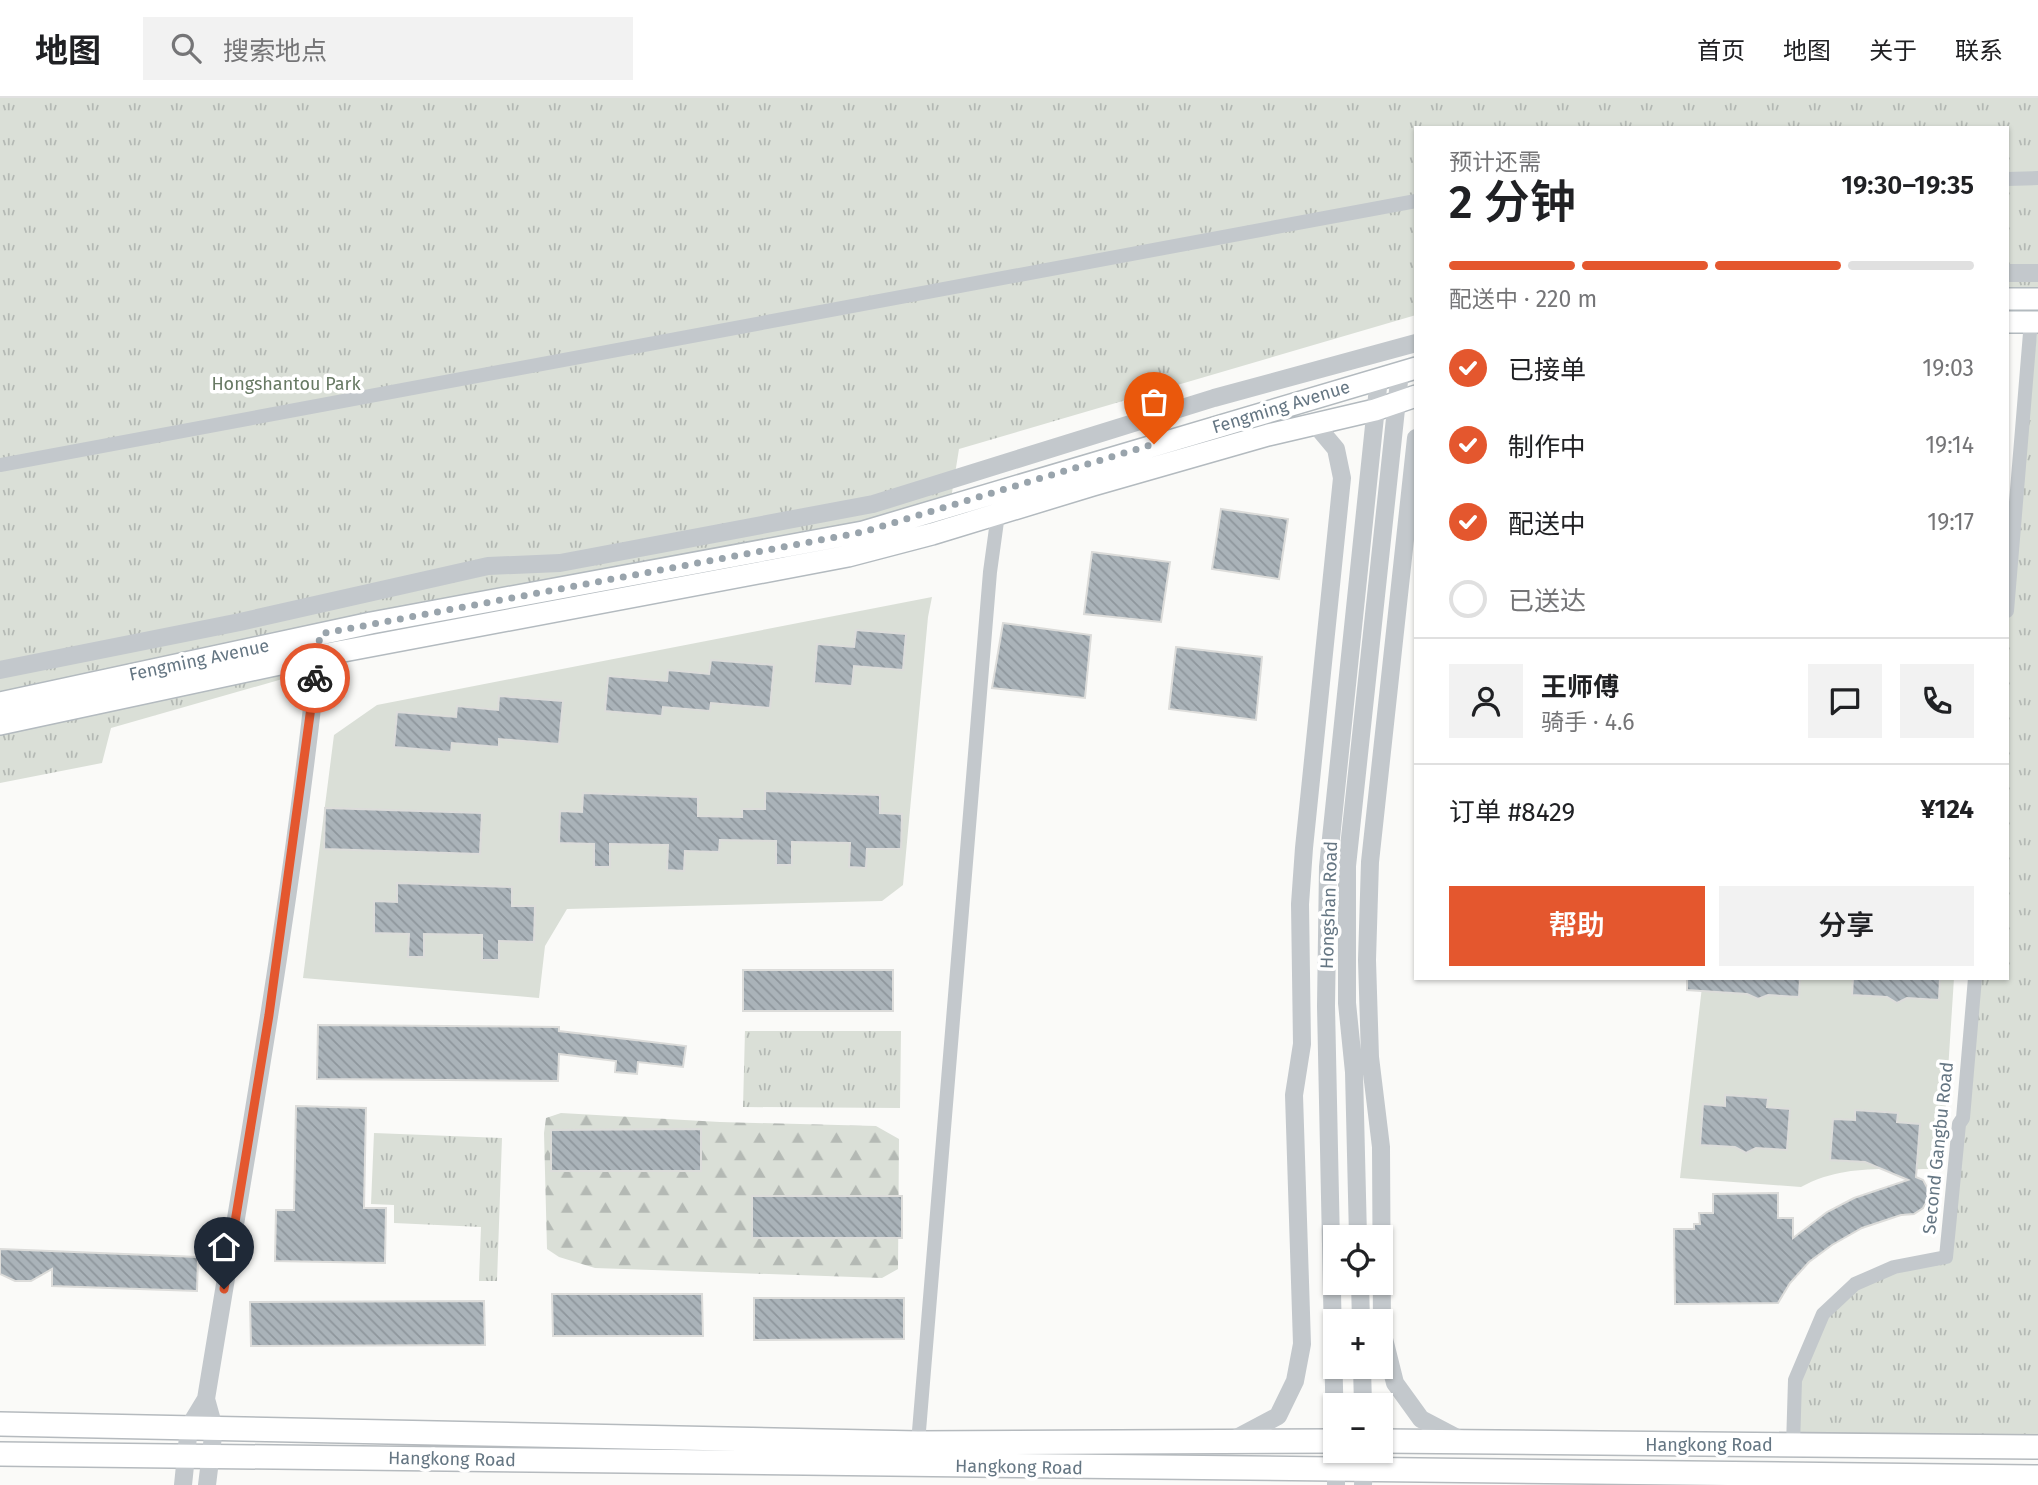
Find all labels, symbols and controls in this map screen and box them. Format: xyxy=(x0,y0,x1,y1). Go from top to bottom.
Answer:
search box xyxy=(143,17,633,80)
icon: search xyxy=(167,29,205,67)
text: 地图 xyxy=(35,31,101,71)
text: 搜索地点 xyxy=(223,36,327,67)
text: 首页 xyxy=(1697,37,1745,65)
text: 地图 xyxy=(1783,37,1831,65)
text: 关于 xyxy=(1869,37,1917,65)
text: 联系 xyxy=(1955,37,2003,65)
text: 预计还需 xyxy=(1449,148,1541,176)
text: 19:30–19:35 xyxy=(1841,170,1974,201)
text: 2 分钟 xyxy=(1449,175,1576,230)
text: 配送中 · 220 m xyxy=(1449,285,1597,313)
icon: check xyxy=(1449,349,1487,387)
text: 19:03 xyxy=(1922,354,1974,382)
text: 已接单 xyxy=(1508,355,1586,386)
pin xyxy=(1124,372,1184,444)
park label: Hongshantou Park xyxy=(211,373,361,395)
street label: Fengming Avenue xyxy=(1209,376,1353,438)
icon: bag xyxy=(1135,383,1173,421)
icon: check xyxy=(1449,426,1487,464)
text: 19:14 xyxy=(1925,431,1974,459)
text: 制作中 xyxy=(1508,432,1586,463)
icon: check xyxy=(1449,503,1487,541)
text: 19:17 xyxy=(1927,508,1974,536)
text: 配送中 xyxy=(1508,509,1586,540)
text: 已送达 xyxy=(1508,586,1586,617)
street label: Fengming Avenue xyxy=(127,634,271,686)
courier xyxy=(280,643,350,713)
icon: bike xyxy=(296,659,334,697)
button: person xyxy=(1449,664,1523,738)
button: chat xyxy=(1808,664,1882,738)
button: phone xyxy=(1900,664,1974,738)
text: 王师傅 xyxy=(1541,672,1619,703)
text: 骑手 · 4.6 xyxy=(1541,708,1635,736)
text: ¥124 xyxy=(1921,794,1974,825)
text: 订单 #8429 xyxy=(1449,797,1575,828)
street label: Hongshan Road xyxy=(1316,841,1342,969)
button: 帮助 xyxy=(1449,886,1705,966)
button: 分享 xyxy=(1719,886,1974,966)
street label: Second Gangbu Road xyxy=(1918,1061,1958,1235)
pin xyxy=(194,1217,254,1289)
map controls xyxy=(1323,1225,1393,1463)
button: locate xyxy=(1323,1225,1393,1295)
icon: home xyxy=(205,1228,243,1266)
button: + xyxy=(1323,1309,1393,1379)
button: − xyxy=(1323,1393,1393,1463)
street label: Hangkong Road xyxy=(1645,1434,1773,1456)
street label: Hangkong Road xyxy=(388,1447,516,1471)
street label: Hangkong Road xyxy=(955,1455,1083,1479)

